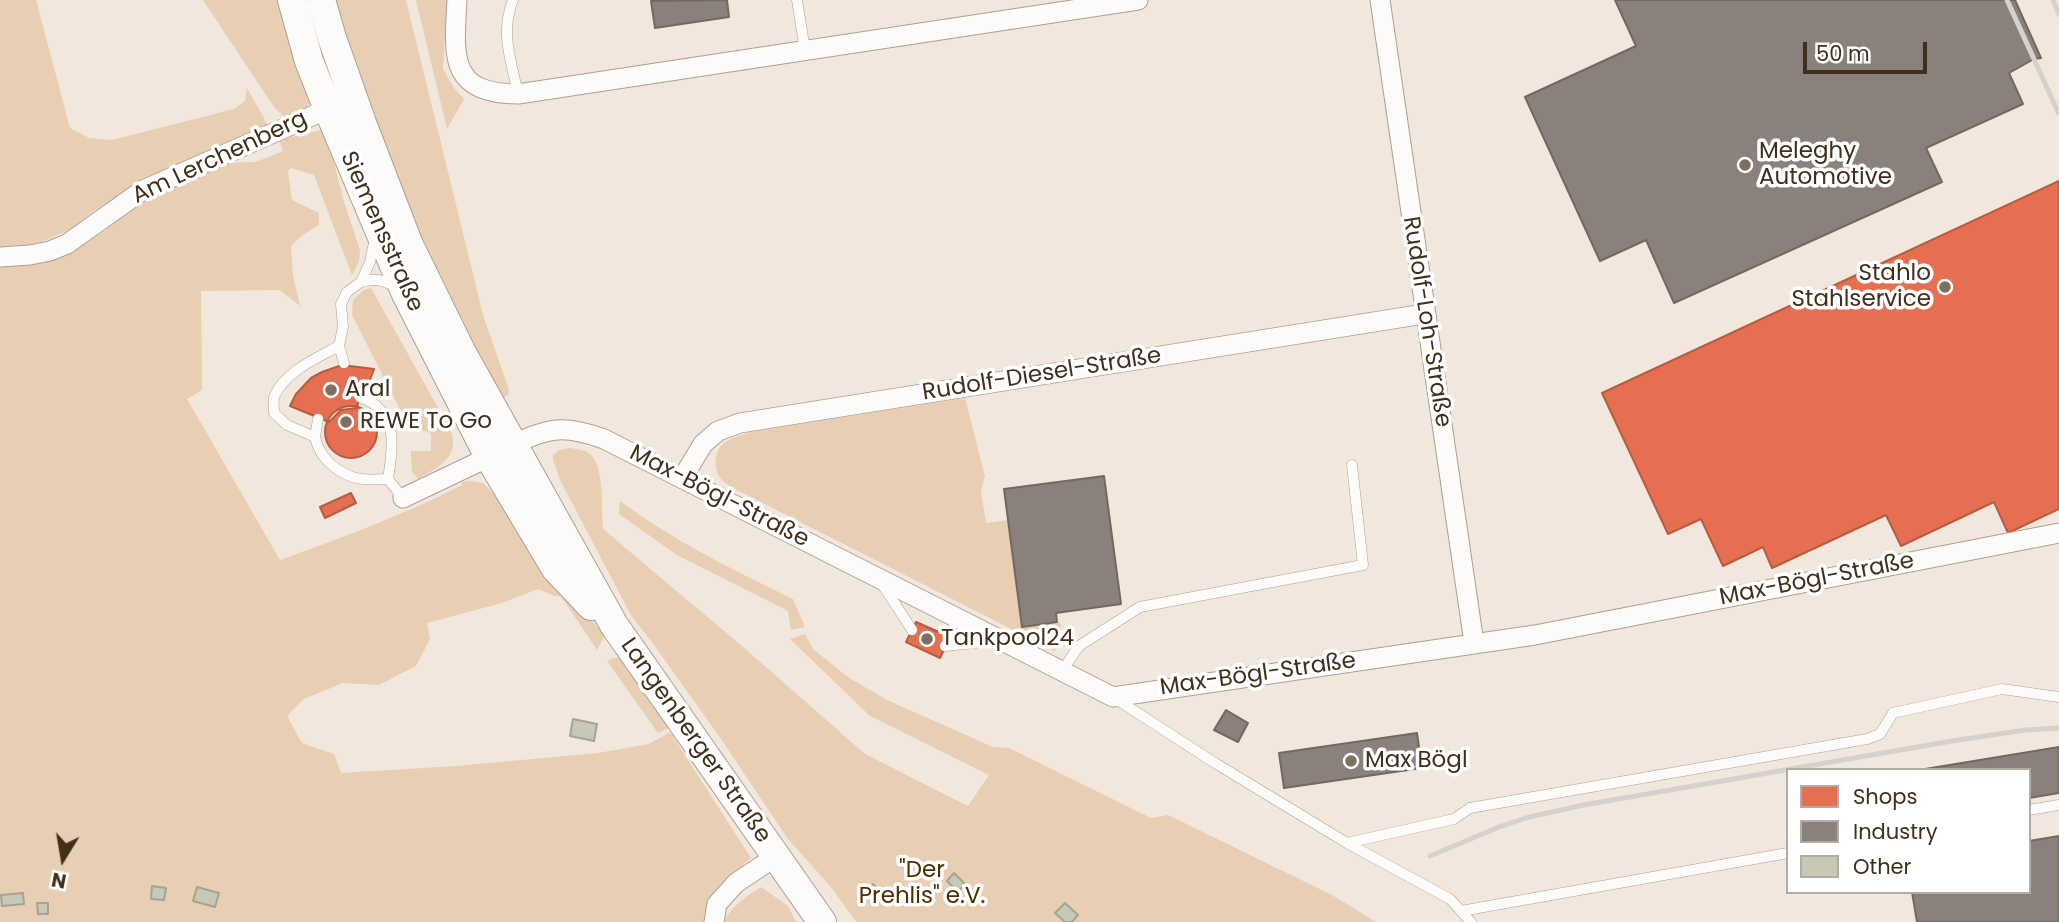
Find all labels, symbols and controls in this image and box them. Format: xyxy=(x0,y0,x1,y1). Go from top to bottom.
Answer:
scale bar xyxy=(1807,28,1931,72)
text: 50 m xyxy=(1816,39,1870,68)
street label: Am Lerchenberg xyxy=(128,105,312,211)
place label: Meleghy Automotive xyxy=(1759,138,1892,192)
street label: Siemensstraße xyxy=(333,148,429,316)
marker: Meleghy Automotive xyxy=(1737,157,1753,173)
street label: Rudolf-Loh-Straße xyxy=(1396,215,1456,429)
place label: Stahlo Stahlservice xyxy=(1792,260,1931,314)
marker: Stahlo Stahlservice xyxy=(1937,279,1953,295)
street label: Rudolf-Diesel-Straße xyxy=(921,342,1163,408)
place label: Aral xyxy=(345,376,390,404)
marker: Aral xyxy=(323,382,339,398)
place label: REWE To Go xyxy=(360,408,492,436)
marker: REWE To Go xyxy=(338,414,354,430)
street label: Max-Bögl-Straße xyxy=(625,440,813,554)
street label: Max-Bögl-Straße xyxy=(1717,548,1917,612)
place label: Tankpool24 xyxy=(941,625,1074,653)
marker: Tankpool24 xyxy=(919,631,935,647)
street label: Langenberger Straße xyxy=(614,633,776,849)
street label: Max-Bögl-Straße xyxy=(1158,648,1358,702)
place label: Max Bögl xyxy=(1365,747,1468,775)
marker: Max Bögl xyxy=(1343,753,1359,769)
legend xyxy=(1786,768,2031,894)
text: Shops xyxy=(1853,782,1917,811)
text: Industry xyxy=(1853,817,1938,846)
north arrow xyxy=(28,824,98,894)
text: Other xyxy=(1853,852,1911,881)
park label: "Der Prehlis" e.V. xyxy=(859,857,985,911)
text: N xyxy=(49,865,68,895)

